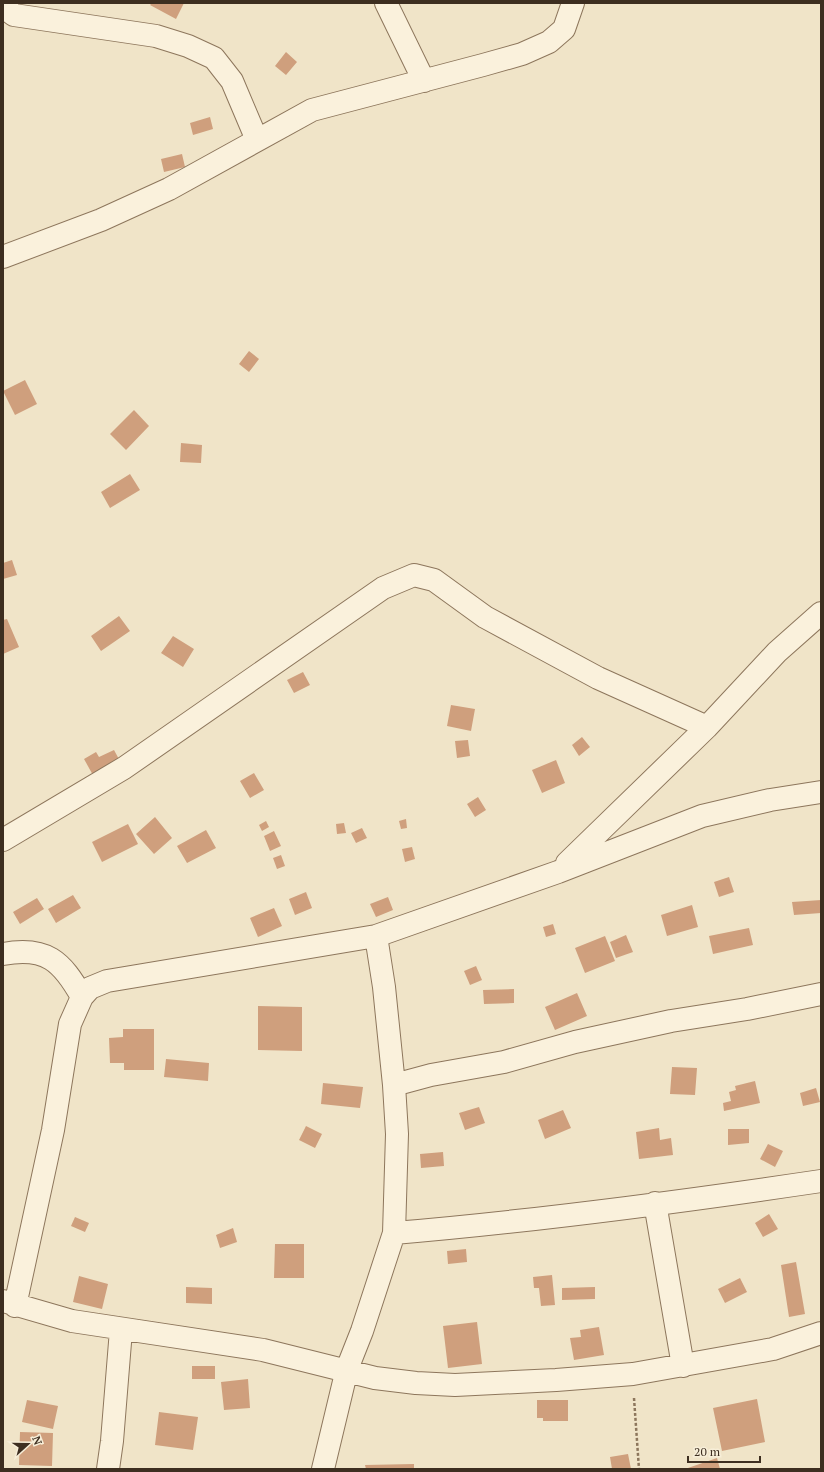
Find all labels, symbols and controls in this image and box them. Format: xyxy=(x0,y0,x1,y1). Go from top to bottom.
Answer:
north arrow xyxy=(8,1424,48,1464)
text: N xyxy=(29,1434,46,1447)
scale bar xyxy=(688,1438,760,1464)
text: 20 m xyxy=(694,1444,721,1459)

